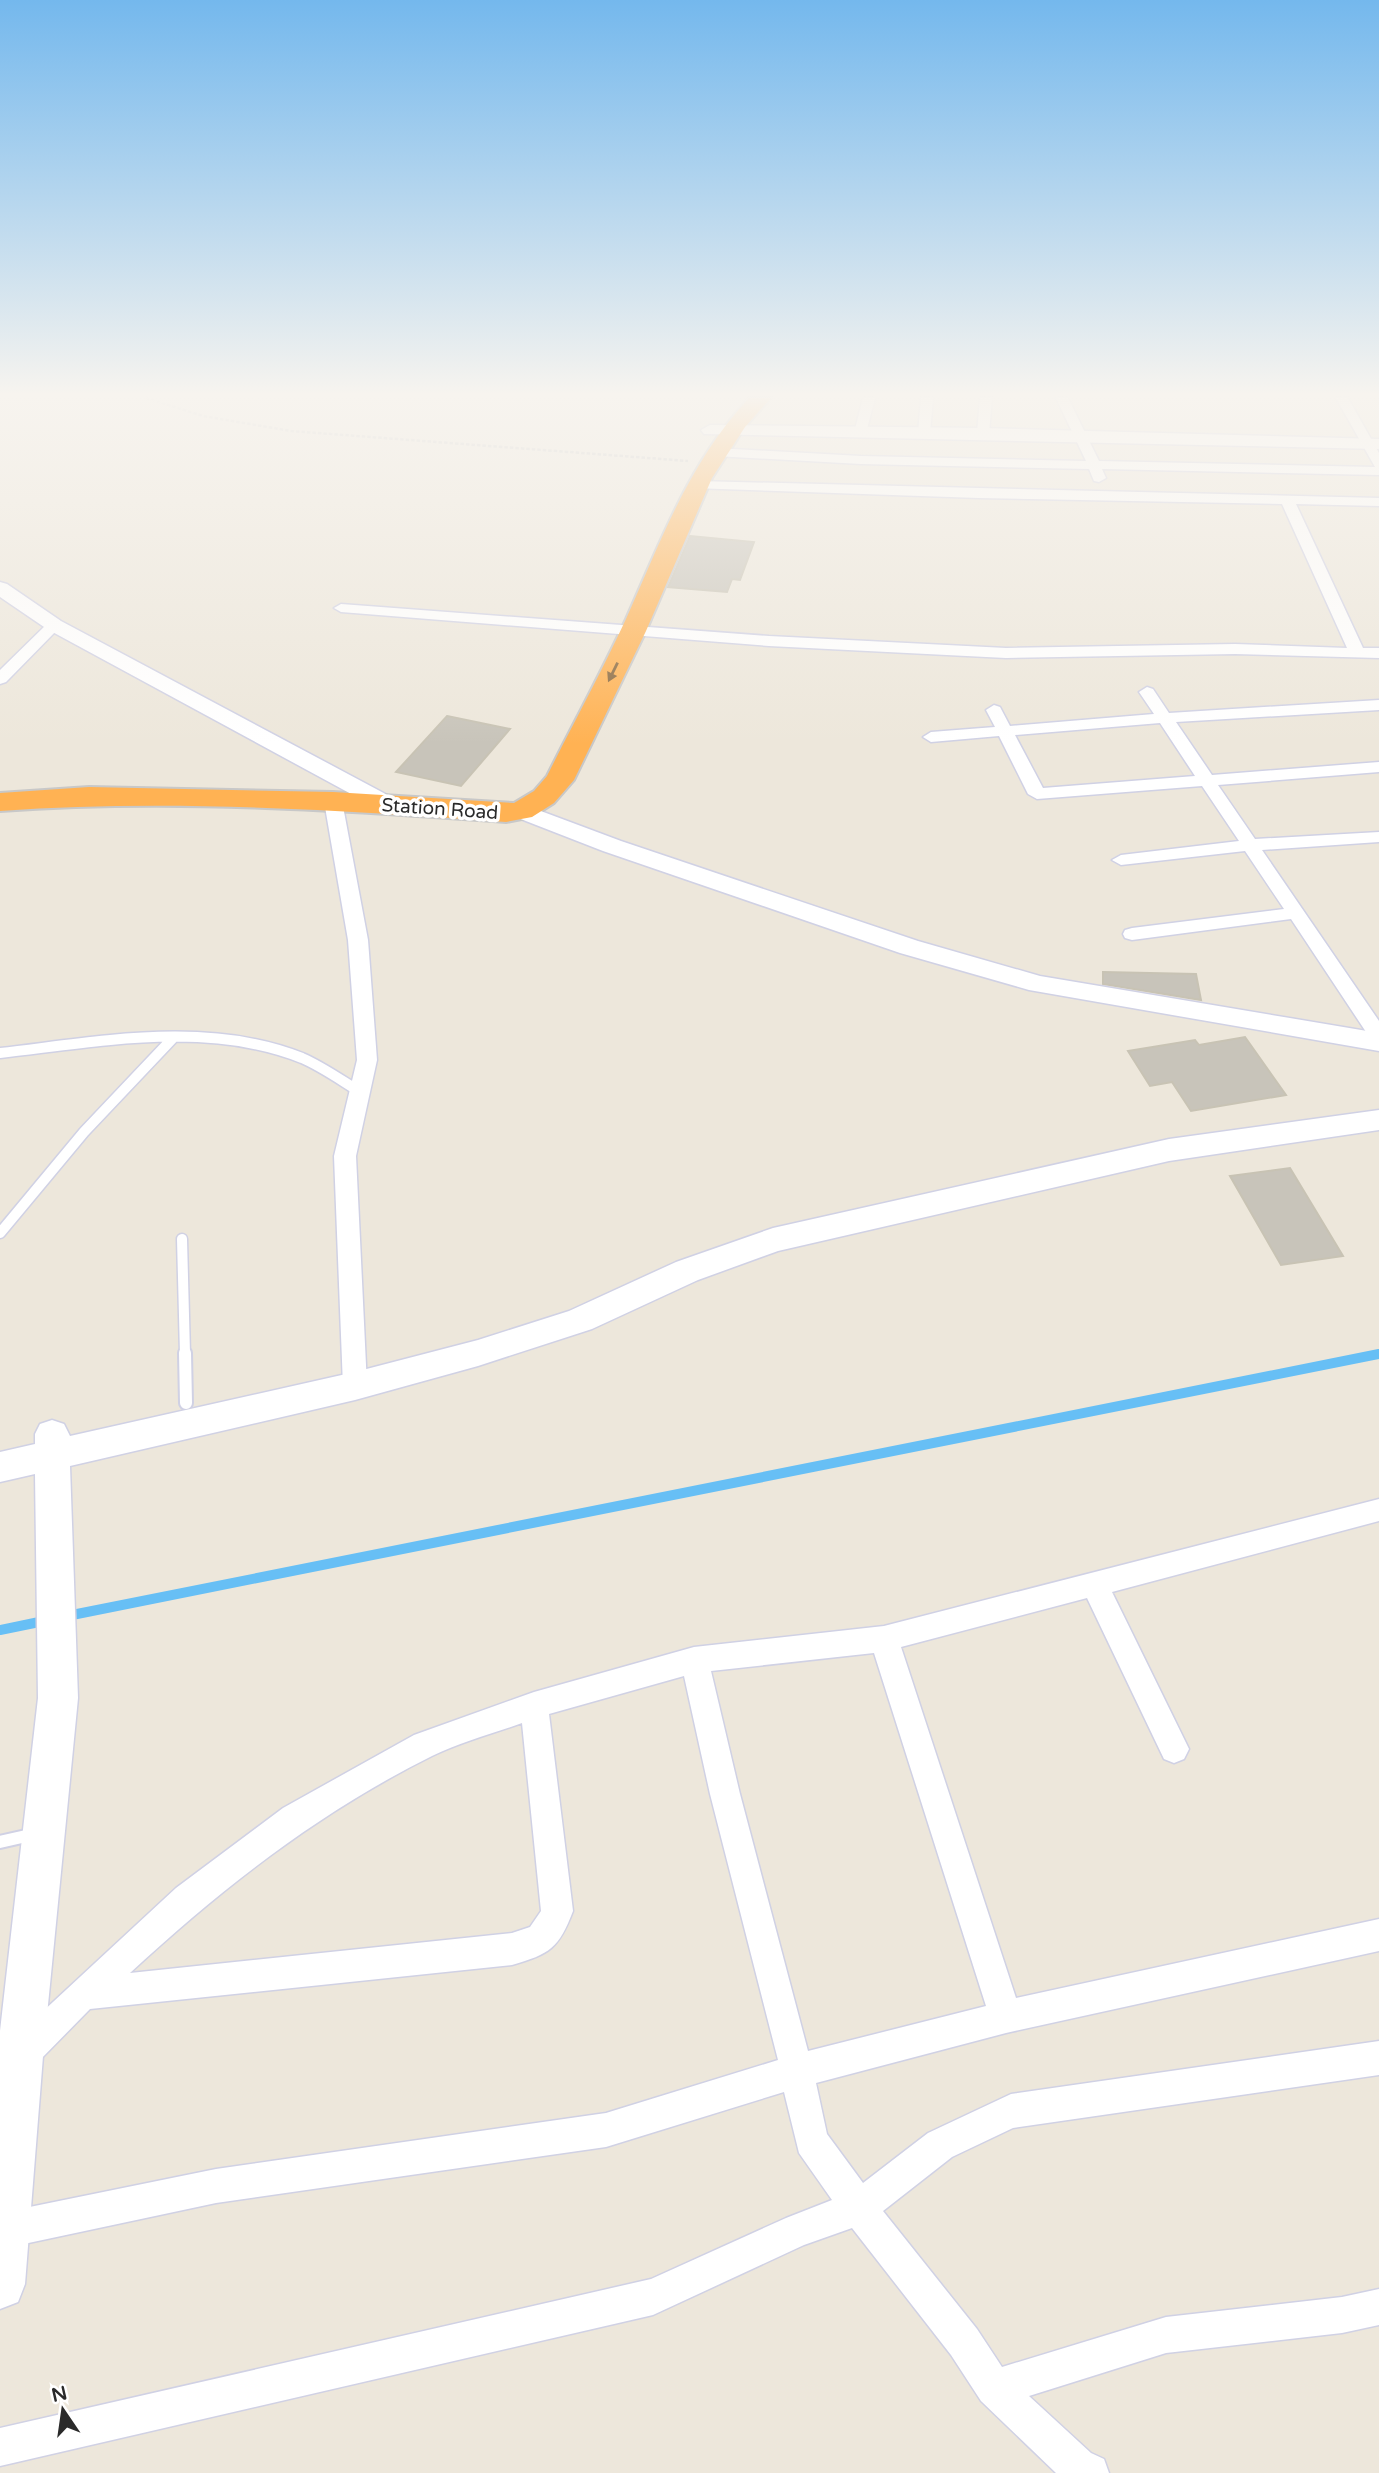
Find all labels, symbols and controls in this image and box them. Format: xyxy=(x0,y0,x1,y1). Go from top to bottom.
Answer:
one-way arrow xyxy=(608,662,619,682)
street label: Station Road xyxy=(381,794,499,824)
north arrow xyxy=(28,2375,98,2445)
text: N xyxy=(49,2382,69,2407)

